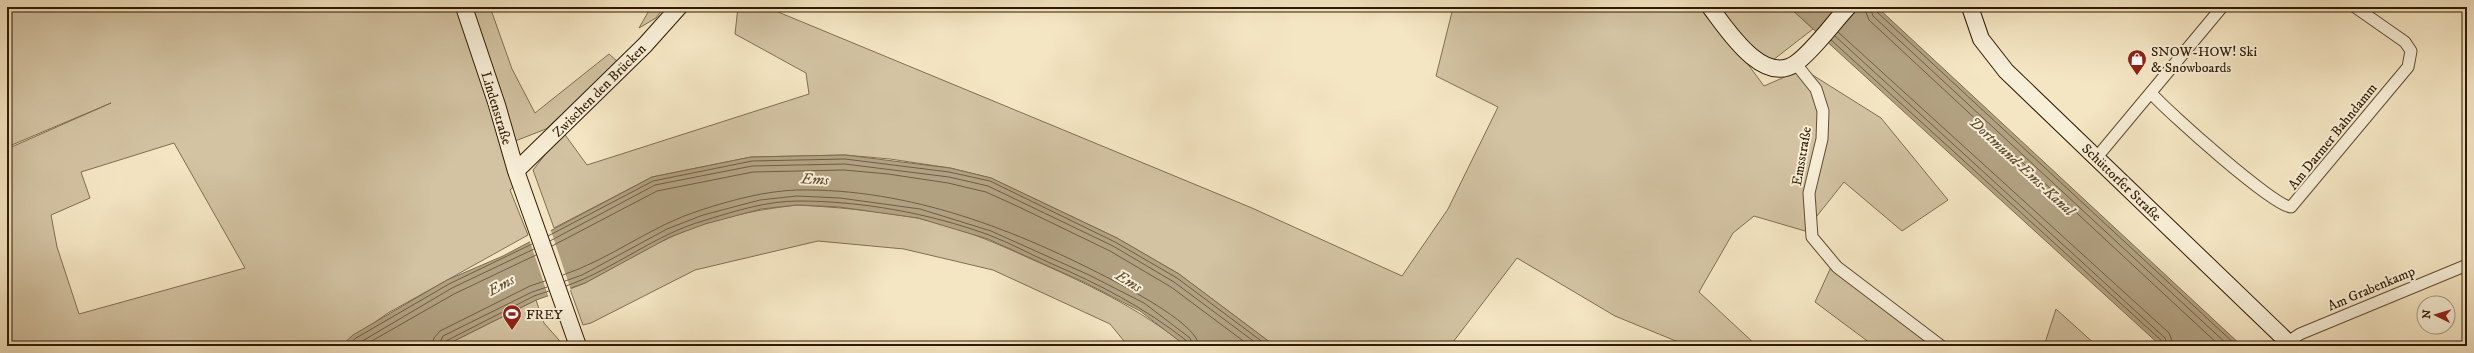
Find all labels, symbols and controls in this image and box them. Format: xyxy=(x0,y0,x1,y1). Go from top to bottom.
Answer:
street label: Zwischen den Brücken xyxy=(549,40,651,141)
place label: SNOW-HOW! Ski & Snowboards xyxy=(2151,43,2257,77)
shop icon: SNOW-HOW! Ski & Snowboards xyxy=(2126,48,2148,76)
street label: Lindenstraße xyxy=(476,69,516,147)
street label: Am Darmer Bahndamm xyxy=(2284,79,2382,194)
water label: Dortmund-Ems-Kanal xyxy=(1965,113,2080,222)
street label: Emsstraße xyxy=(1788,125,1816,187)
street label: Schüttorfer Straße xyxy=(2078,140,2165,225)
water label: Ems xyxy=(800,169,830,190)
street label: Am Grabenkamp xyxy=(2325,262,2418,315)
water label: Ems xyxy=(1111,265,1146,297)
water label: Ems xyxy=(484,270,518,301)
north arrow xyxy=(2416,295,2456,335)
sports icon: FREY xyxy=(501,303,523,331)
place label: FREY xyxy=(526,306,563,324)
text: N xyxy=(2420,309,2434,319)

